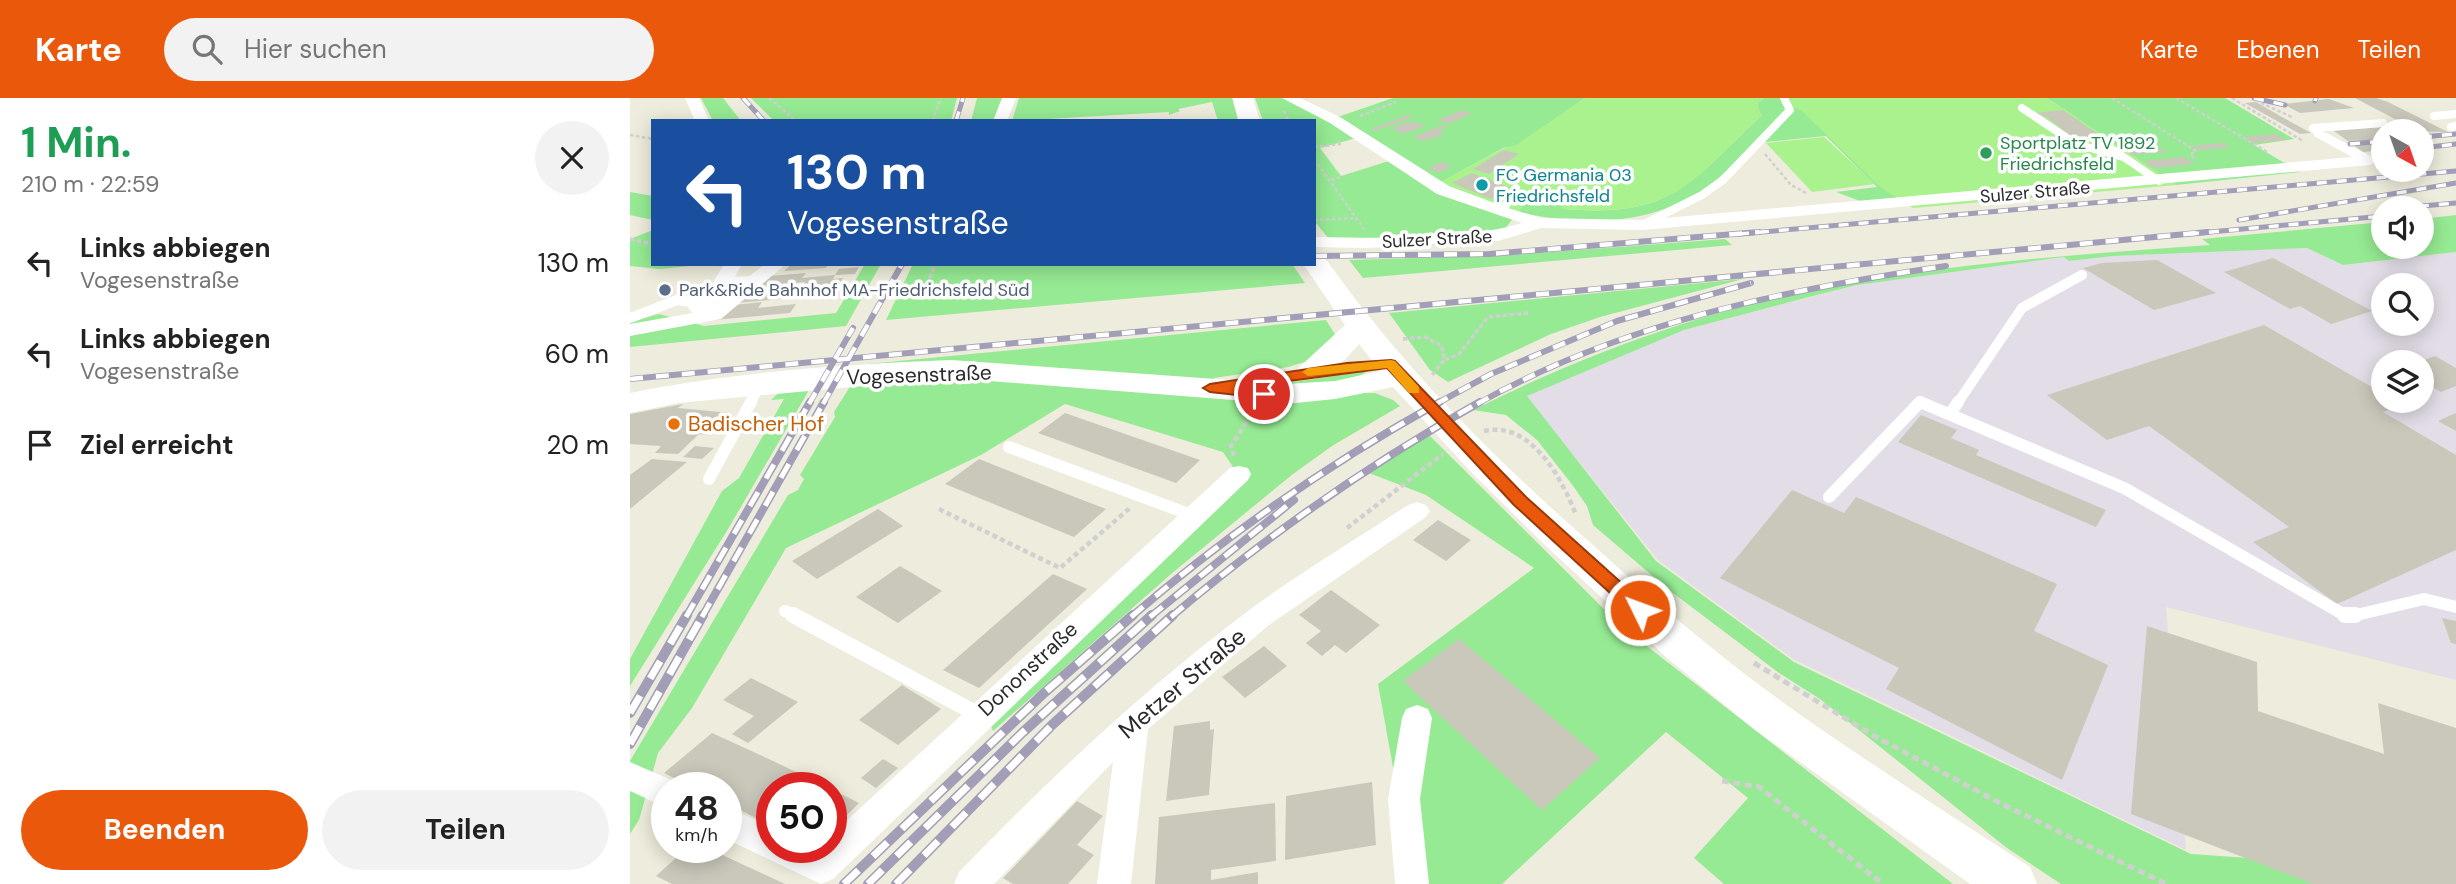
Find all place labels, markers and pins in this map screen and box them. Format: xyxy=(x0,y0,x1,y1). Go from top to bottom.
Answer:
place label: Sportplatz TV 1892 Friedrichsfeld xyxy=(2000,131,2155,176)
marker: Sportplatz TV 1892 Friedrichsfeld xyxy=(1978,145,1994,161)
place label: FC Germania 03 Friedrichsfeld xyxy=(1496,163,1632,208)
marker: FC Germania 03 Friedrichsfeld xyxy=(1474,177,1490,193)
place label: Park&Ride Bahnhof MA-Friedrichsfeld Süd xyxy=(679,278,1030,302)
marker: Park&Ride Bahnhof MA-Friedrichsfeld Süd xyxy=(657,282,673,298)
pin xyxy=(1234,364,1294,424)
place label: Badischer Hof xyxy=(688,410,824,438)
marker: Badischer Hof xyxy=(666,416,682,432)

